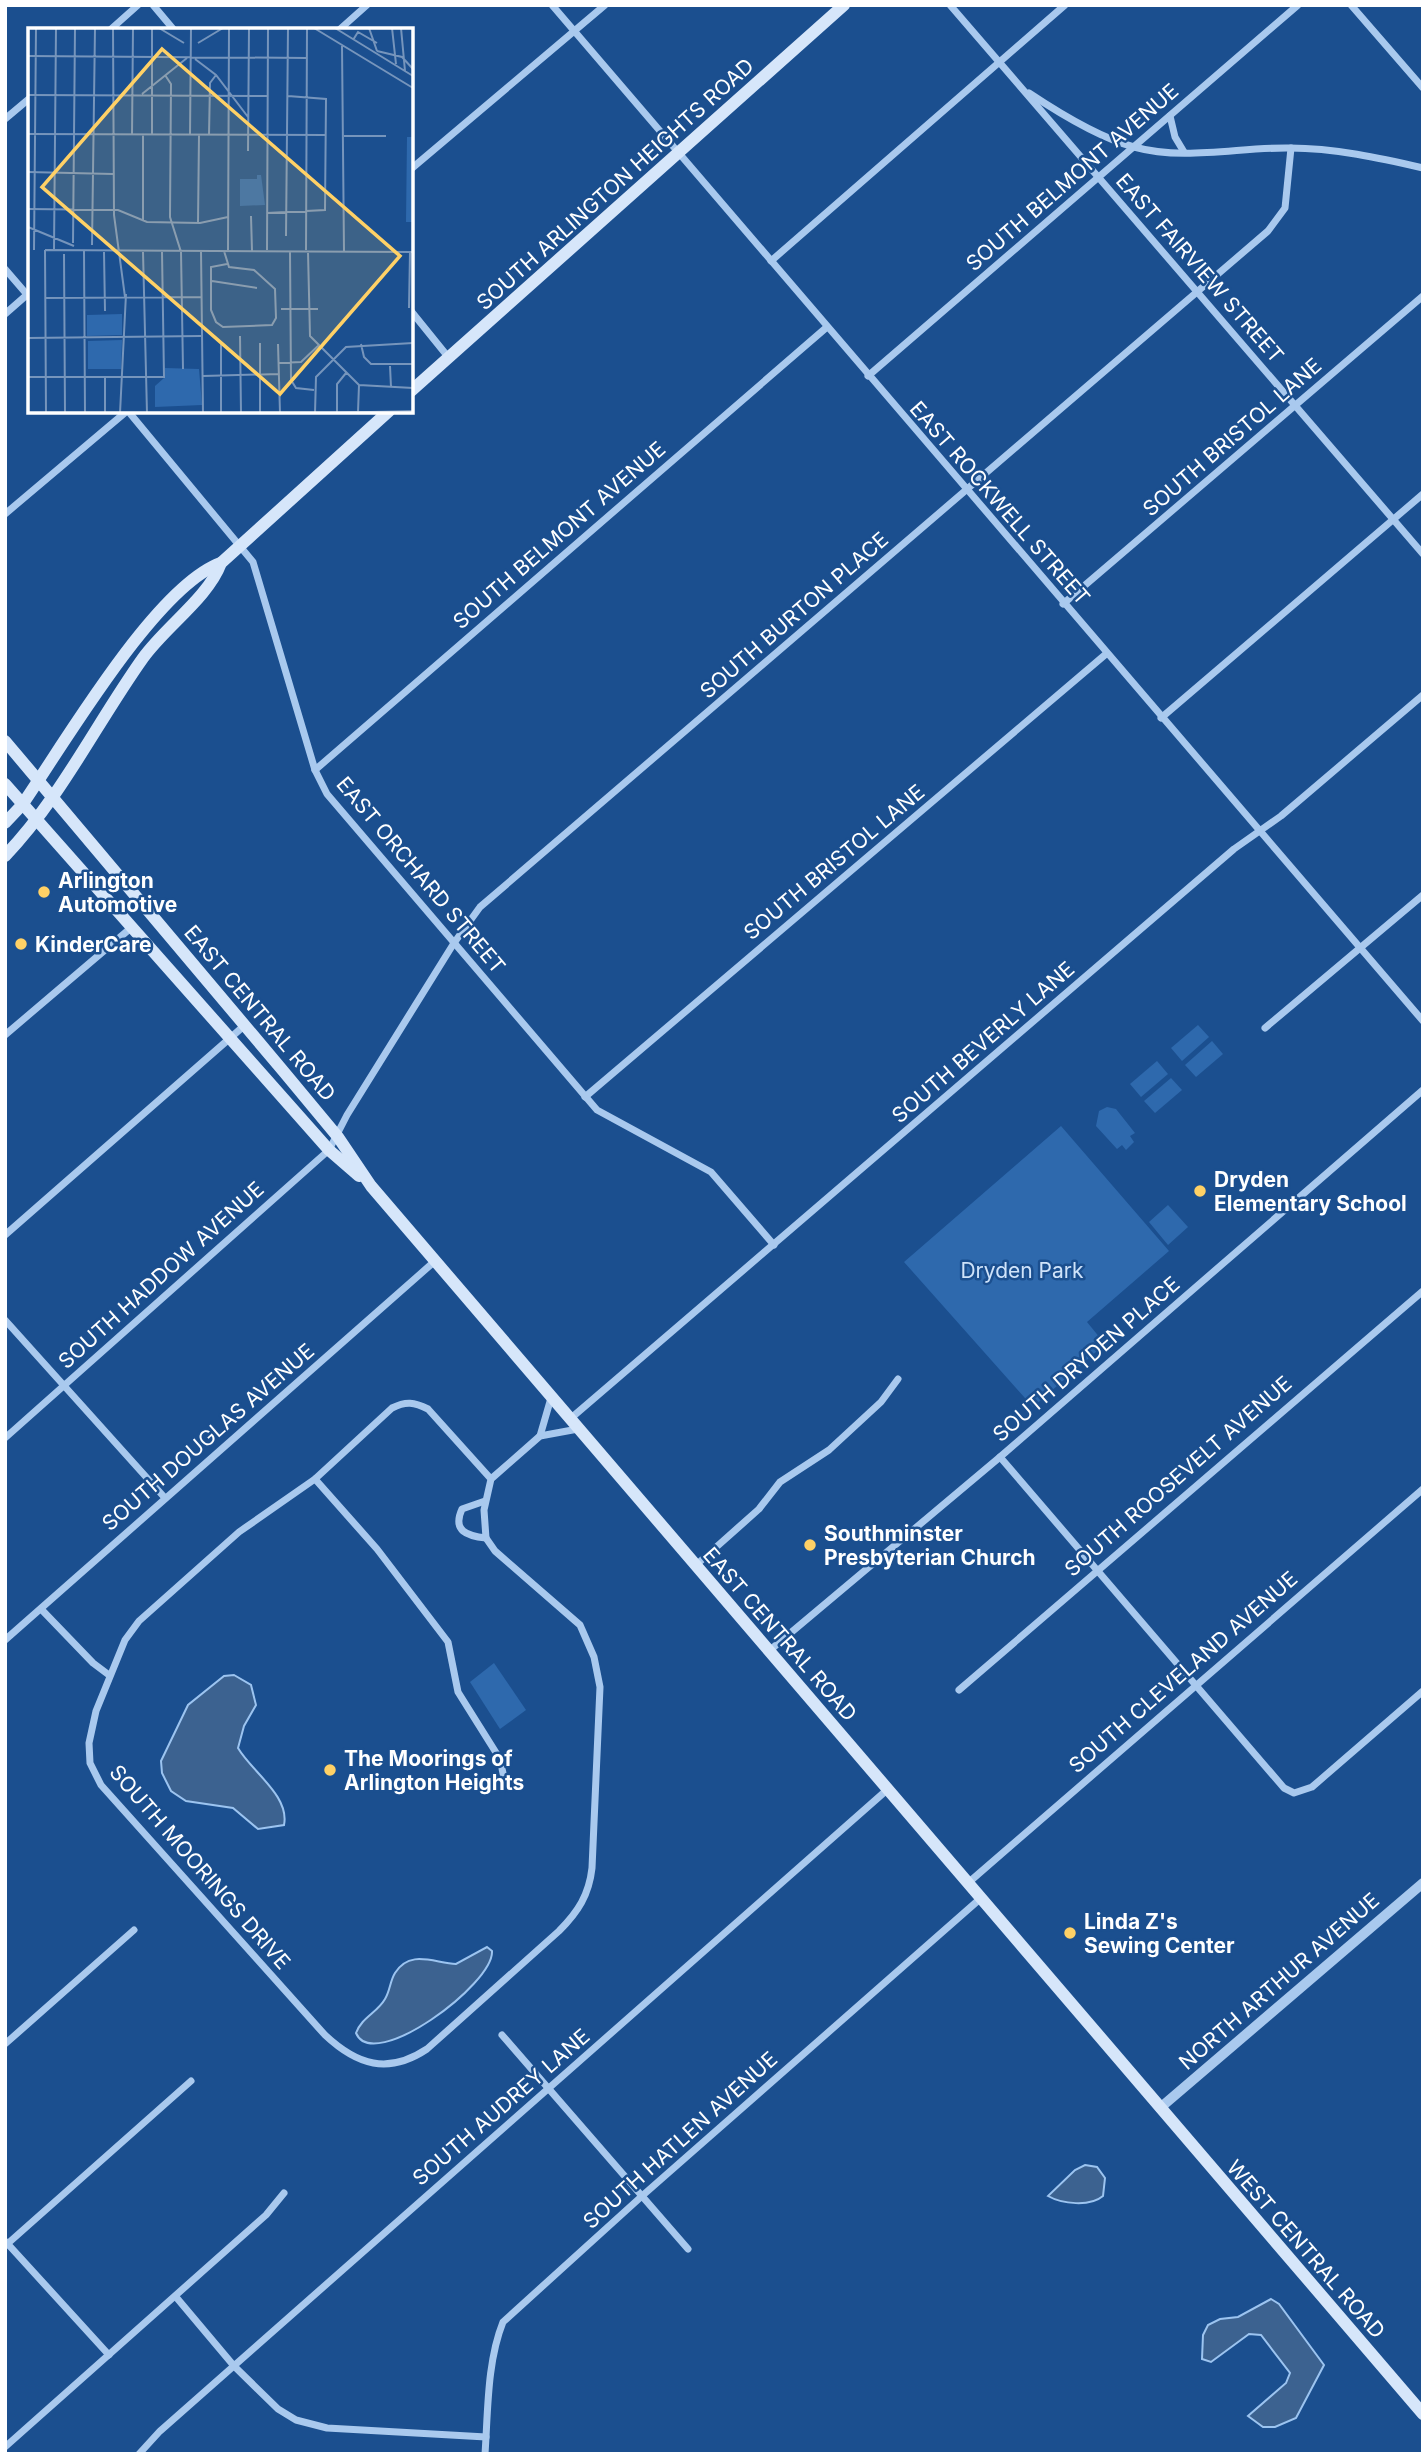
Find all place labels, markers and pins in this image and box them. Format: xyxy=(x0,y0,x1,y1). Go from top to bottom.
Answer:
place label: Arlington Automotive xyxy=(58,868,177,917)
marker: Arlington Automotive xyxy=(36,884,52,900)
place label: KinderCare xyxy=(35,932,152,957)
marker: KinderCare xyxy=(13,936,29,952)
place label: Dryden Elementary School xyxy=(1214,1167,1407,1216)
marker: Dryden Elementary School xyxy=(1192,1183,1208,1199)
place label: Southminster Presbyterian Church xyxy=(824,1521,1036,1570)
marker: Southminster Presbyterian Church xyxy=(802,1537,818,1553)
place label: The Moorings of Arlington Heights xyxy=(344,1746,524,1795)
marker: The Moorings of Arlington Heights xyxy=(322,1762,338,1778)
place label: Linda Z's Sewing Center xyxy=(1084,1909,1235,1958)
marker: Linda Z's Sewing Center xyxy=(1062,1925,1078,1941)

